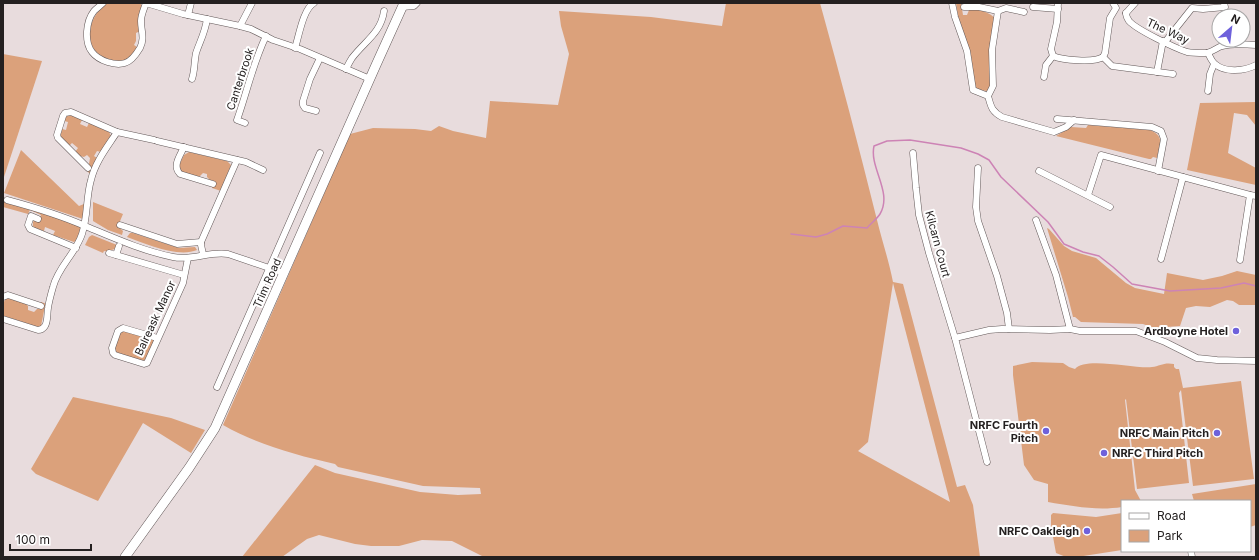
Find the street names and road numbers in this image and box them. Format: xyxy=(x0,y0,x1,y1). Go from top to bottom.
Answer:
street label: The Way xyxy=(1144,15,1192,47)
street label: Canterbrook xyxy=(223,46,257,112)
street label: Kilcarn Court xyxy=(922,209,954,279)
street label: Trim Road xyxy=(250,256,284,310)
street label: Balreask Manor xyxy=(132,278,178,358)

